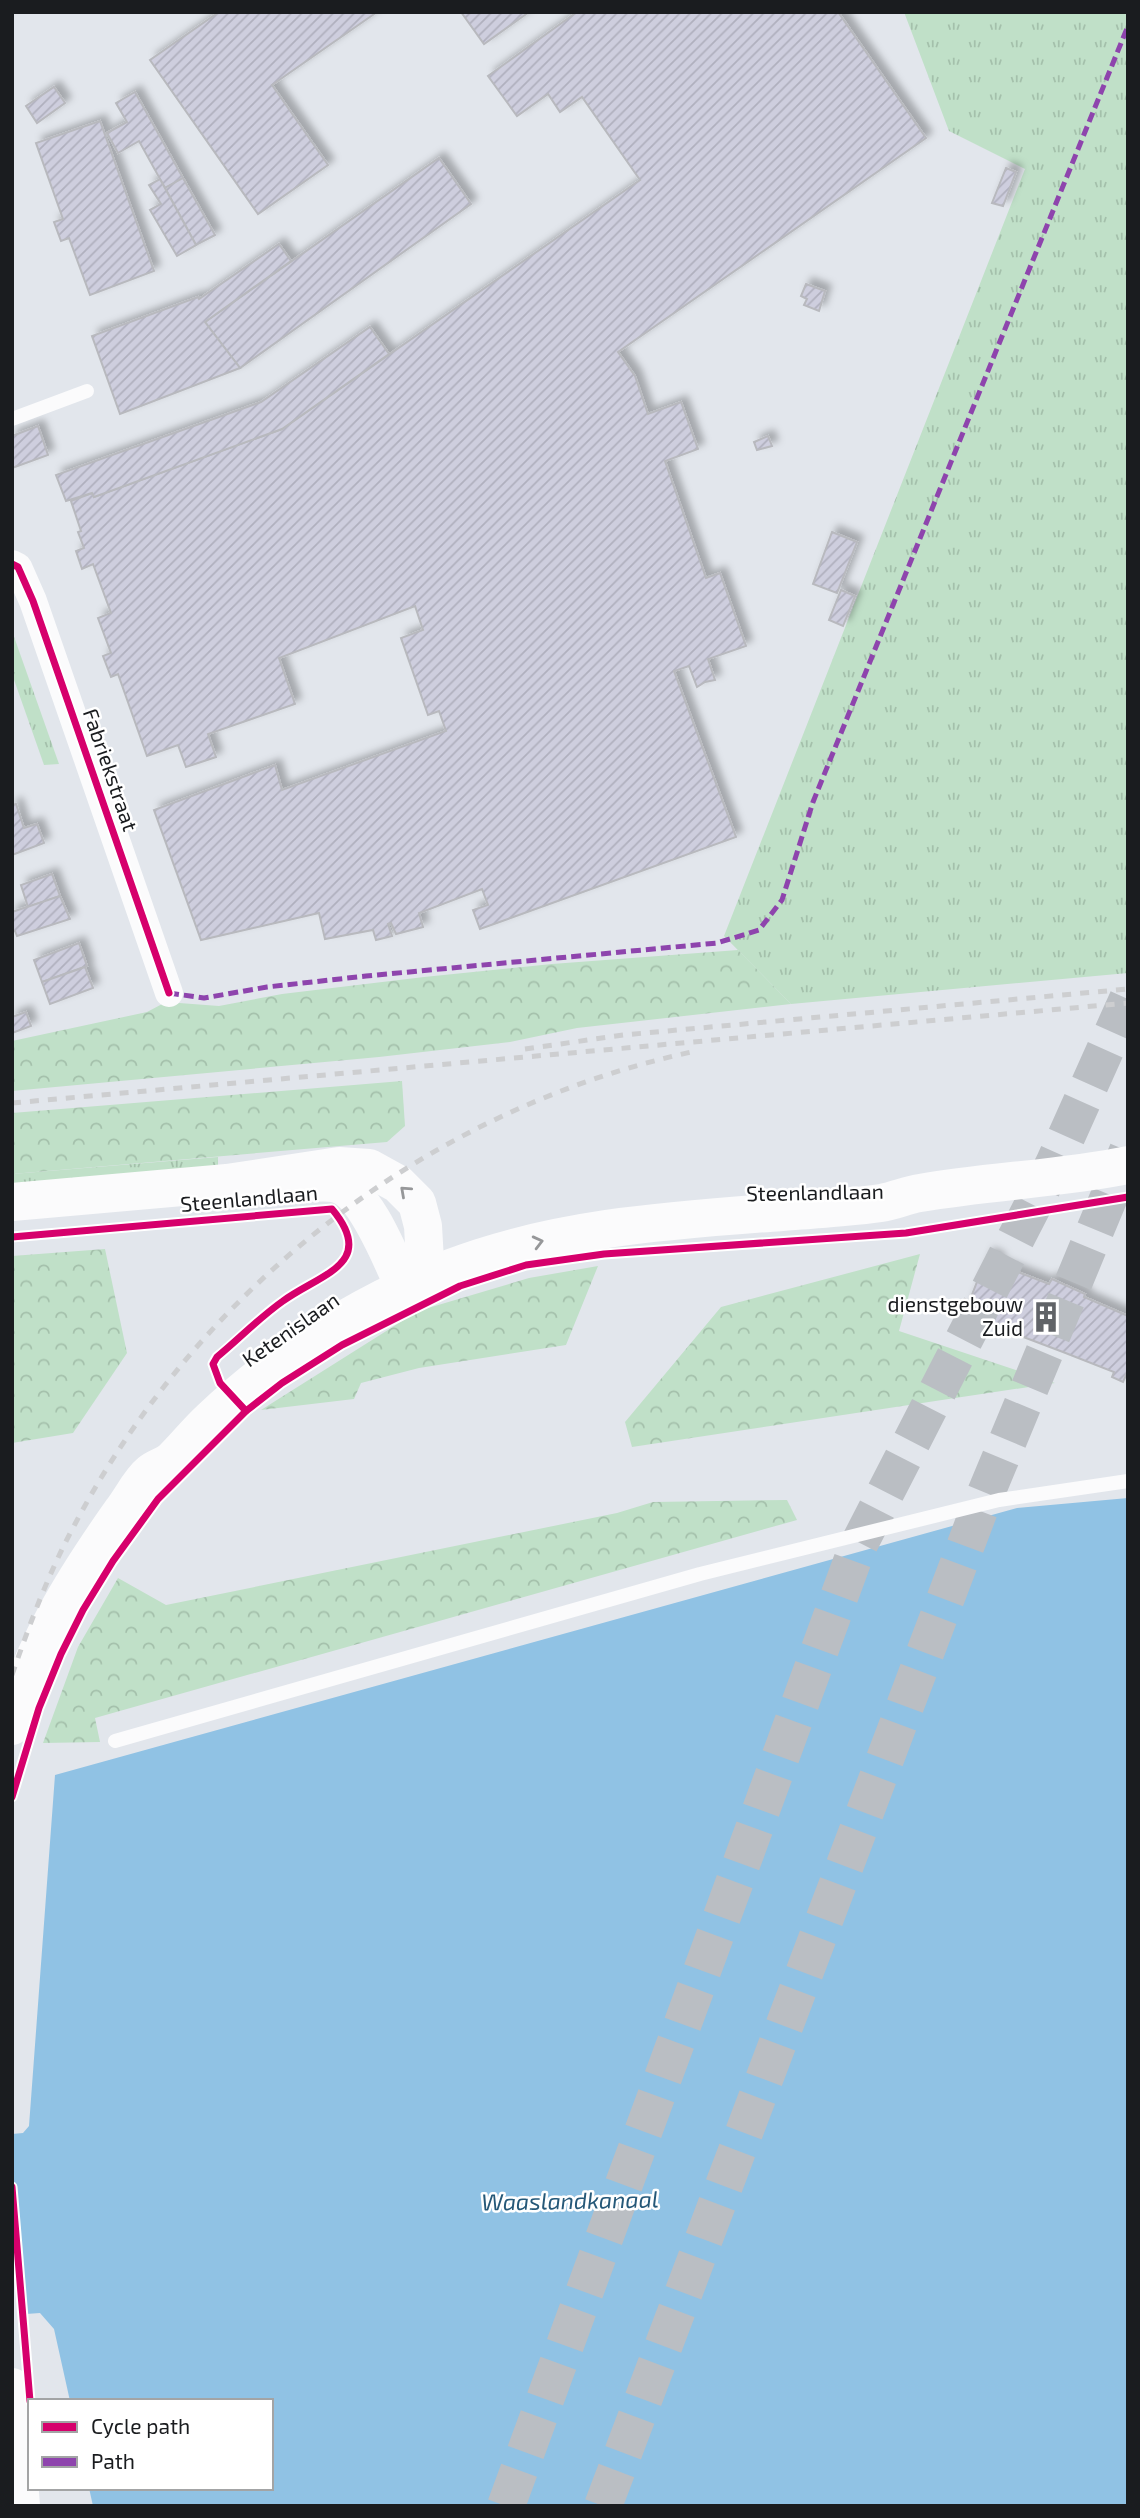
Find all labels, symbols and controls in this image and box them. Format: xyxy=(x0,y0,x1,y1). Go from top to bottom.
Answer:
street label: Fabriekstraat xyxy=(79,705,144,834)
street label: Steenlandlaan xyxy=(746,1178,884,1205)
street label: Steenlandlaan xyxy=(179,1179,319,1216)
one-way arrow xyxy=(400,1187,413,1199)
one-way arrow xyxy=(532,1236,544,1250)
street label: Ketenislaan xyxy=(237,1286,343,1371)
place label: dienstgebouw Zuid xyxy=(888,1291,1023,1340)
building icon: dienstgebouw Zuid xyxy=(1029,1300,1063,1334)
water label: Waaslandkanaal xyxy=(481,2184,659,2216)
legend xyxy=(28,2399,273,2490)
text: Cycle path xyxy=(91,2413,190,2438)
text: Path xyxy=(91,2448,135,2473)

